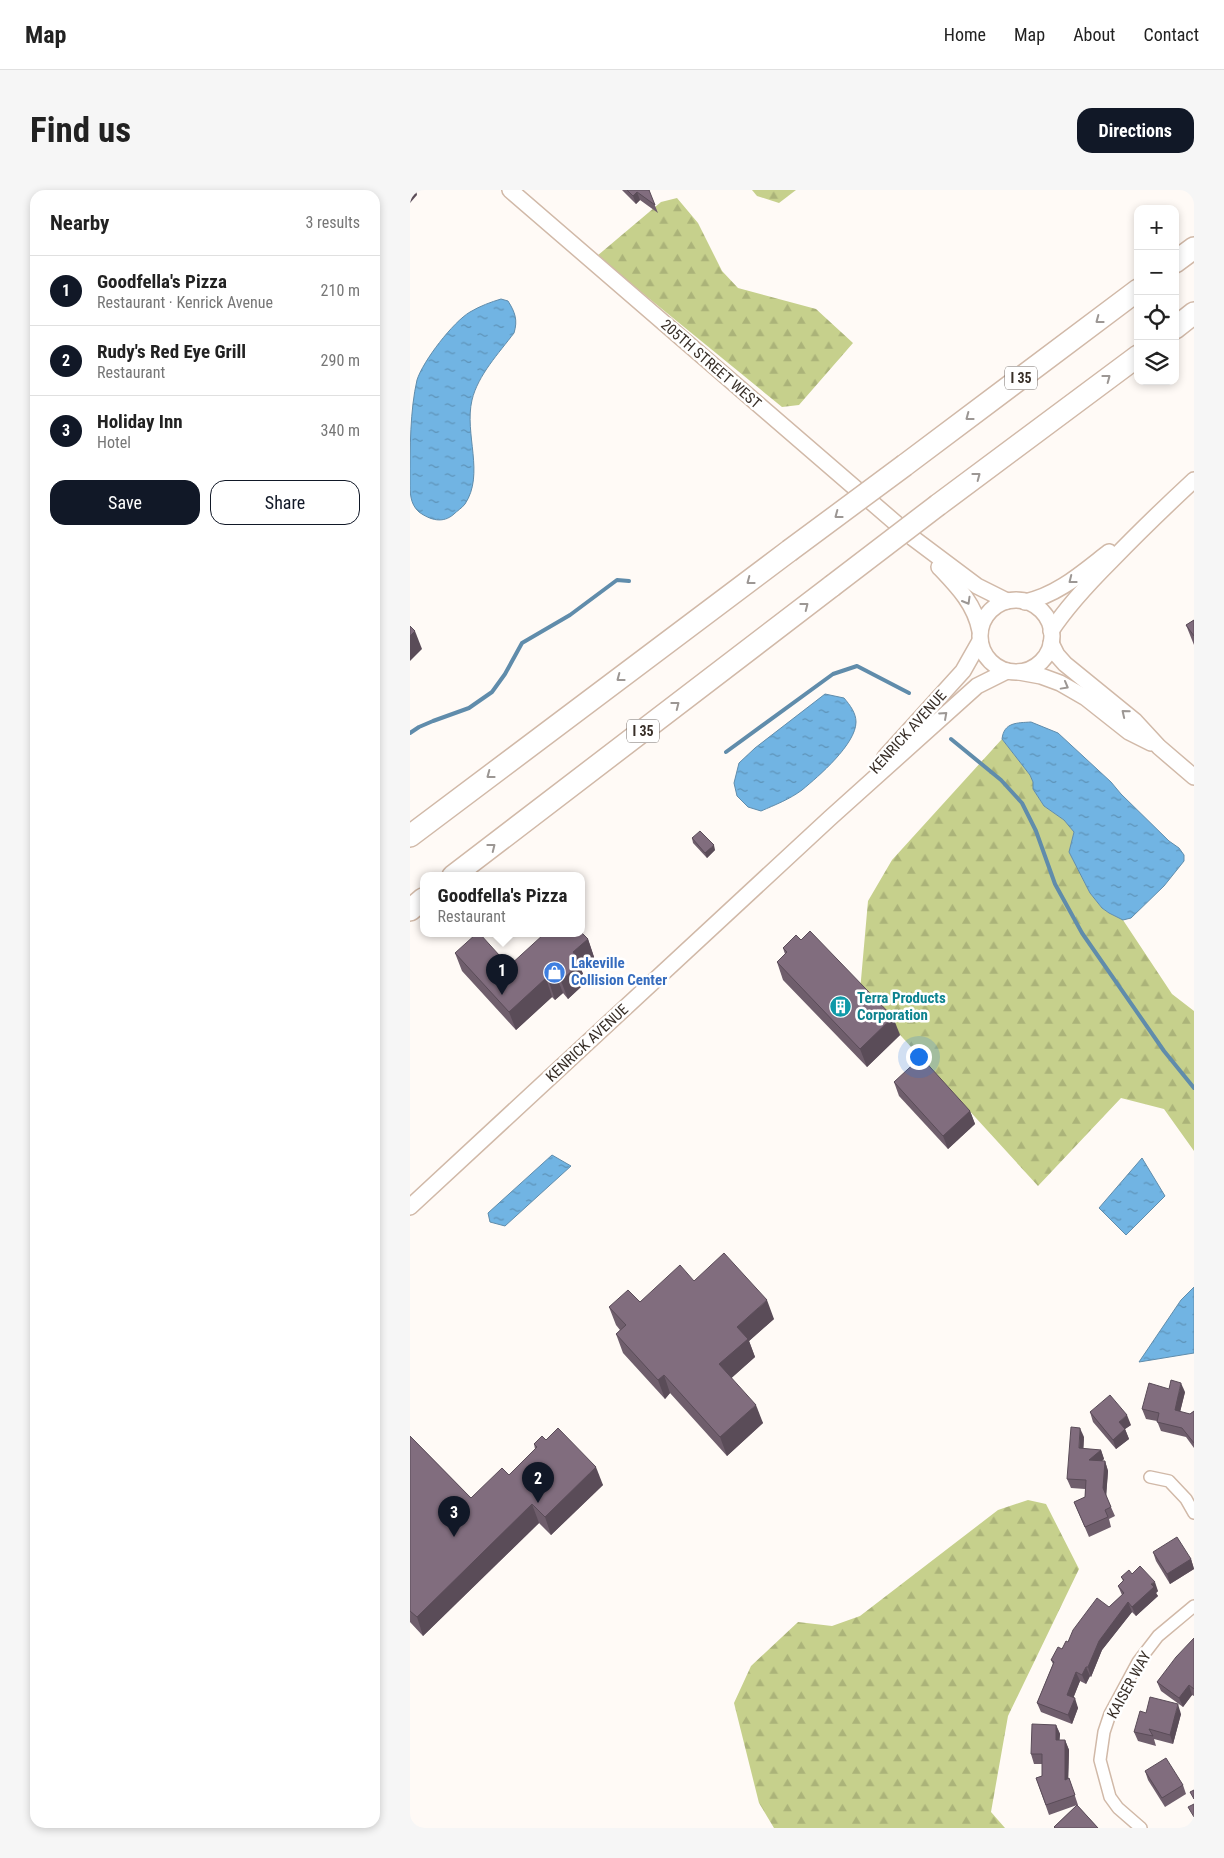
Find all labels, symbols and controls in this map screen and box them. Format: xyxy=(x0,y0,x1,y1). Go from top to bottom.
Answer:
text: Map xyxy=(25,21,66,49)
text: Home xyxy=(944,24,986,45)
text: Map xyxy=(1014,24,1045,45)
text: About xyxy=(1073,24,1115,45)
text: Contact xyxy=(1143,24,1199,45)
button: Directions xyxy=(1077,108,1194,153)
text: Find us xyxy=(30,110,131,151)
map controls xyxy=(1134,205,1179,385)
button: + xyxy=(1134,205,1179,250)
text: Nearby xyxy=(50,211,109,235)
text: 3 results xyxy=(305,213,360,232)
button: − xyxy=(1134,250,1179,295)
text: Goodfella's Pizza xyxy=(97,270,227,293)
text: 1 xyxy=(62,281,70,300)
text: 210 m xyxy=(321,281,360,300)
text: Restaurant · Kenrick Avenue xyxy=(97,293,273,312)
button: locate xyxy=(1134,295,1179,340)
one-way arrow xyxy=(1096,314,1105,322)
street label: 205TH STREET WEST xyxy=(657,316,765,413)
text: Rudy's Red Eye Grill xyxy=(97,340,246,363)
button: layers xyxy=(1134,340,1179,385)
text: 2 xyxy=(62,351,70,370)
text: 290 m xyxy=(321,351,360,370)
text: Restaurant xyxy=(97,363,165,382)
road number: I 35 xyxy=(1005,367,1037,390)
one-way arrow xyxy=(1101,376,1110,384)
text: Holiday Inn xyxy=(97,410,183,433)
one-way arrow xyxy=(965,411,975,420)
text: 3 xyxy=(62,421,70,440)
text: 340 m xyxy=(321,421,360,440)
text: Hotel xyxy=(97,433,131,452)
one-way arrow xyxy=(971,473,981,482)
button: Save xyxy=(50,480,200,525)
button: Share xyxy=(210,480,360,525)
one-way arrow xyxy=(834,509,844,518)
one-way arrow xyxy=(747,575,756,583)
one-way arrow xyxy=(1069,575,1078,583)
one-way arrow xyxy=(961,595,971,604)
one-way arrow xyxy=(799,603,809,612)
one-way arrow xyxy=(616,672,626,681)
one-way arrow xyxy=(1060,680,1069,690)
street label: KENRICK AVENUE xyxy=(866,687,950,777)
one-way arrow xyxy=(670,702,680,711)
one-way arrow xyxy=(1122,710,1131,718)
one-way arrow xyxy=(939,712,948,721)
road number: I 35 xyxy=(627,720,659,742)
one-way arrow xyxy=(487,770,496,778)
one-way arrow xyxy=(486,844,495,852)
popup xyxy=(420,872,585,937)
text: Goodfella's Pizza xyxy=(438,884,567,907)
text: Restaurant xyxy=(438,907,506,926)
pin: 1 xyxy=(486,954,518,995)
place label: Lakeville Collision Center xyxy=(571,954,667,989)
shop icon: Lakeville Collision Center xyxy=(543,960,567,984)
place label: Terra Products Corporation xyxy=(857,989,946,1024)
building icon: Terra Products Corporation xyxy=(829,995,853,1019)
street label: KENRICK AVENUE xyxy=(542,1000,632,1086)
your location xyxy=(906,1044,932,1070)
pin: 2 xyxy=(522,1462,554,1503)
pin: 3 xyxy=(438,1496,470,1537)
street label: KAISER WAY xyxy=(1103,1648,1155,1722)

